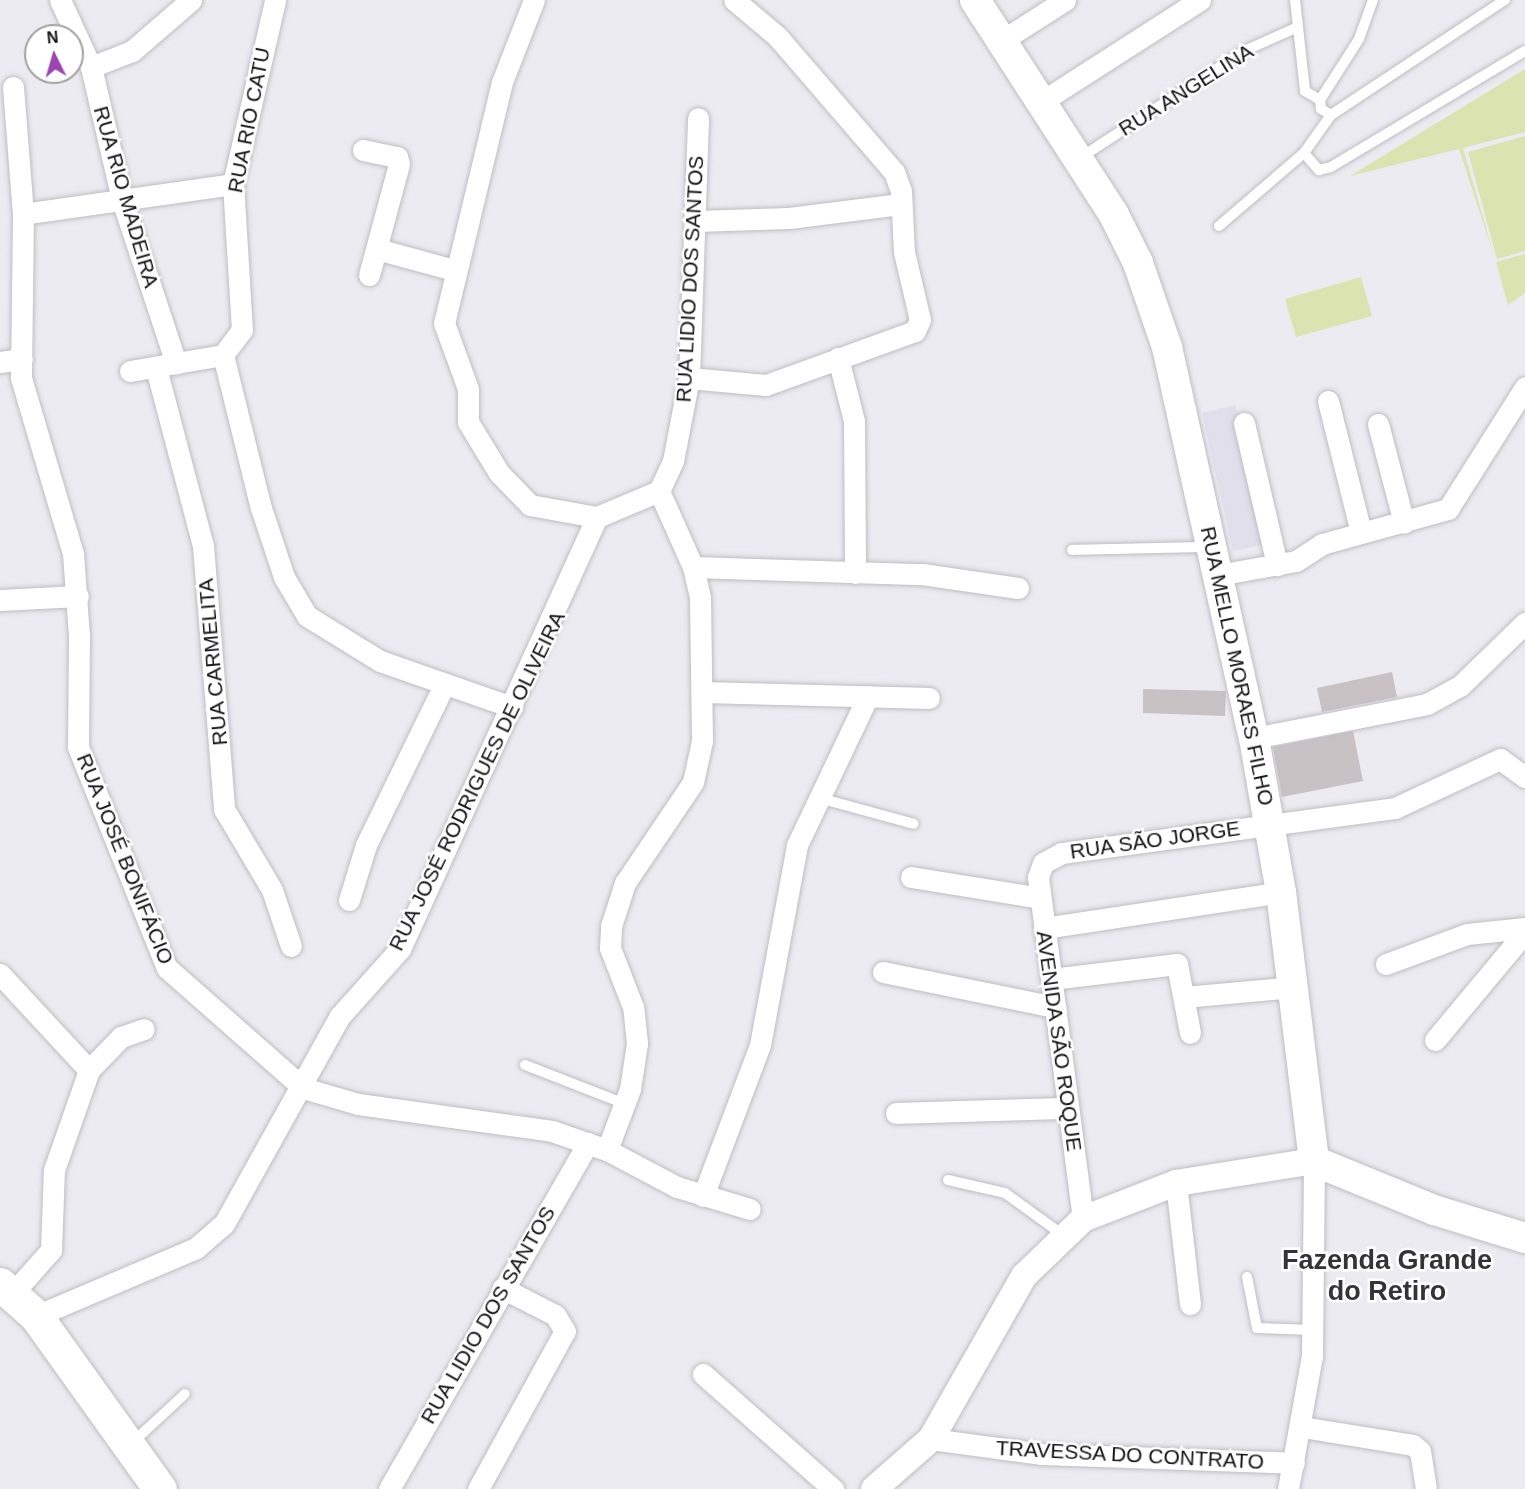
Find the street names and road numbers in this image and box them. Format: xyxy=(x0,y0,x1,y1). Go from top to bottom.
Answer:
street label: RUA ANGELINA xyxy=(1113,38,1259,142)
street label: RUA RIO CATU xyxy=(222,44,276,196)
street label: RUA RIO MADEIRA xyxy=(88,103,164,291)
street label: RUA LIDIO DOS SANTOS xyxy=(671,154,709,404)
street label: RUA MELLO MORAES FILHO xyxy=(1195,524,1279,808)
street label: RUA CARMELITA xyxy=(193,577,233,747)
street label: RUA JOSÉ RODRIGUES DE OLIVEIRA xyxy=(383,607,571,955)
street label: RUA JOSÉ BONIFÁCIO xyxy=(71,749,179,969)
street label: RUA SÃO JORGE xyxy=(1068,816,1242,864)
street label: AVENIDA SÃO ROQUE xyxy=(1031,929,1087,1153)
street label: RUA LIDIO DOS SANTOS xyxy=(415,1201,561,1429)
street label: TRAVESSA DO CONTRATO xyxy=(995,1435,1265,1475)

